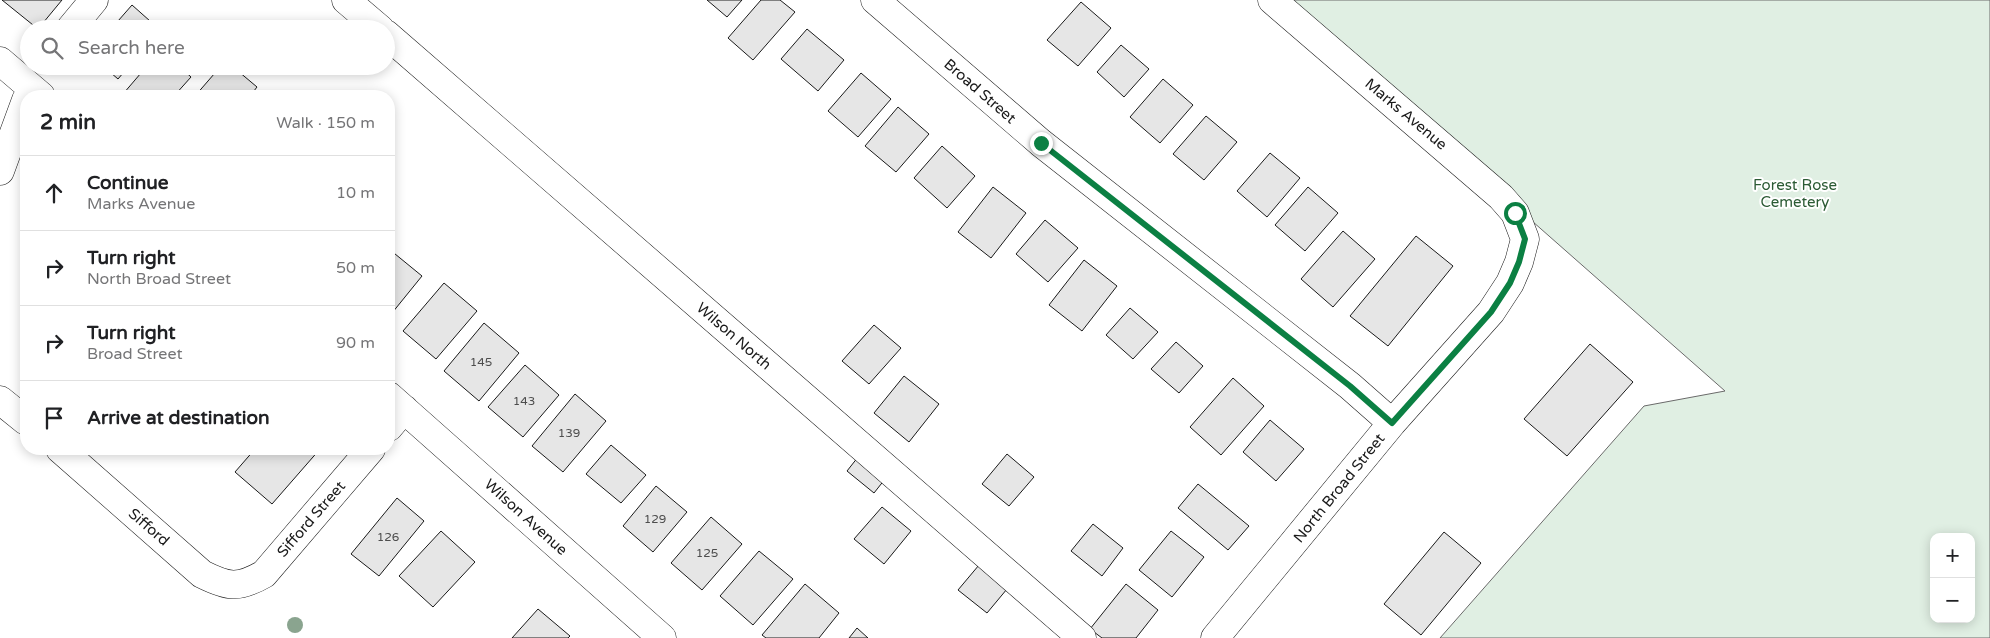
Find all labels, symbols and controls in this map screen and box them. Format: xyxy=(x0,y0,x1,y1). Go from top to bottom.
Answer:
search box xyxy=(20,20,395,75)
icon: search xyxy=(38,34,66,62)
text: Search here xyxy=(78,37,185,59)
street label: Broad Street xyxy=(940,55,1020,127)
street label: Marks Avenue xyxy=(1361,74,1451,154)
text: 2 min xyxy=(40,110,96,135)
text: Walk · 150 m xyxy=(276,113,375,133)
route end xyxy=(1030,132,1053,155)
text: Continue xyxy=(87,172,169,194)
park label: Forest Rose Cemetery xyxy=(1753,176,1837,211)
icon: ahead xyxy=(40,179,68,207)
text: 10 m xyxy=(336,183,375,203)
text: Marks Avenue xyxy=(87,194,195,214)
route start xyxy=(1504,202,1527,225)
text: Turn right xyxy=(87,247,175,269)
icon: right xyxy=(40,254,68,282)
text: 50 m xyxy=(336,258,375,278)
text: North Broad Street xyxy=(87,269,231,289)
street label: Wilson North xyxy=(693,299,775,373)
text: Turn right xyxy=(87,322,175,344)
icon: right xyxy=(40,329,68,357)
text: 90 m xyxy=(336,333,375,353)
text: Broad Street xyxy=(87,344,183,364)
house number: 145 xyxy=(470,355,492,369)
house number: 143 xyxy=(513,394,535,408)
icon: arrive xyxy=(40,404,68,432)
text: Arrive at destination xyxy=(87,407,270,429)
house number: 139 xyxy=(558,426,580,440)
street label: North Broad Street xyxy=(1290,430,1389,546)
street label: Wilson Avenue xyxy=(481,475,571,559)
street label: Sifford Street xyxy=(273,477,349,561)
street label: Sifford xyxy=(125,504,173,550)
house number: 129 xyxy=(644,512,666,526)
house number: 126 xyxy=(377,530,399,544)
map controls xyxy=(1930,533,1975,623)
button: + xyxy=(1930,533,1975,578)
house number: 125 xyxy=(696,546,718,560)
button: − xyxy=(1930,578,1975,623)

